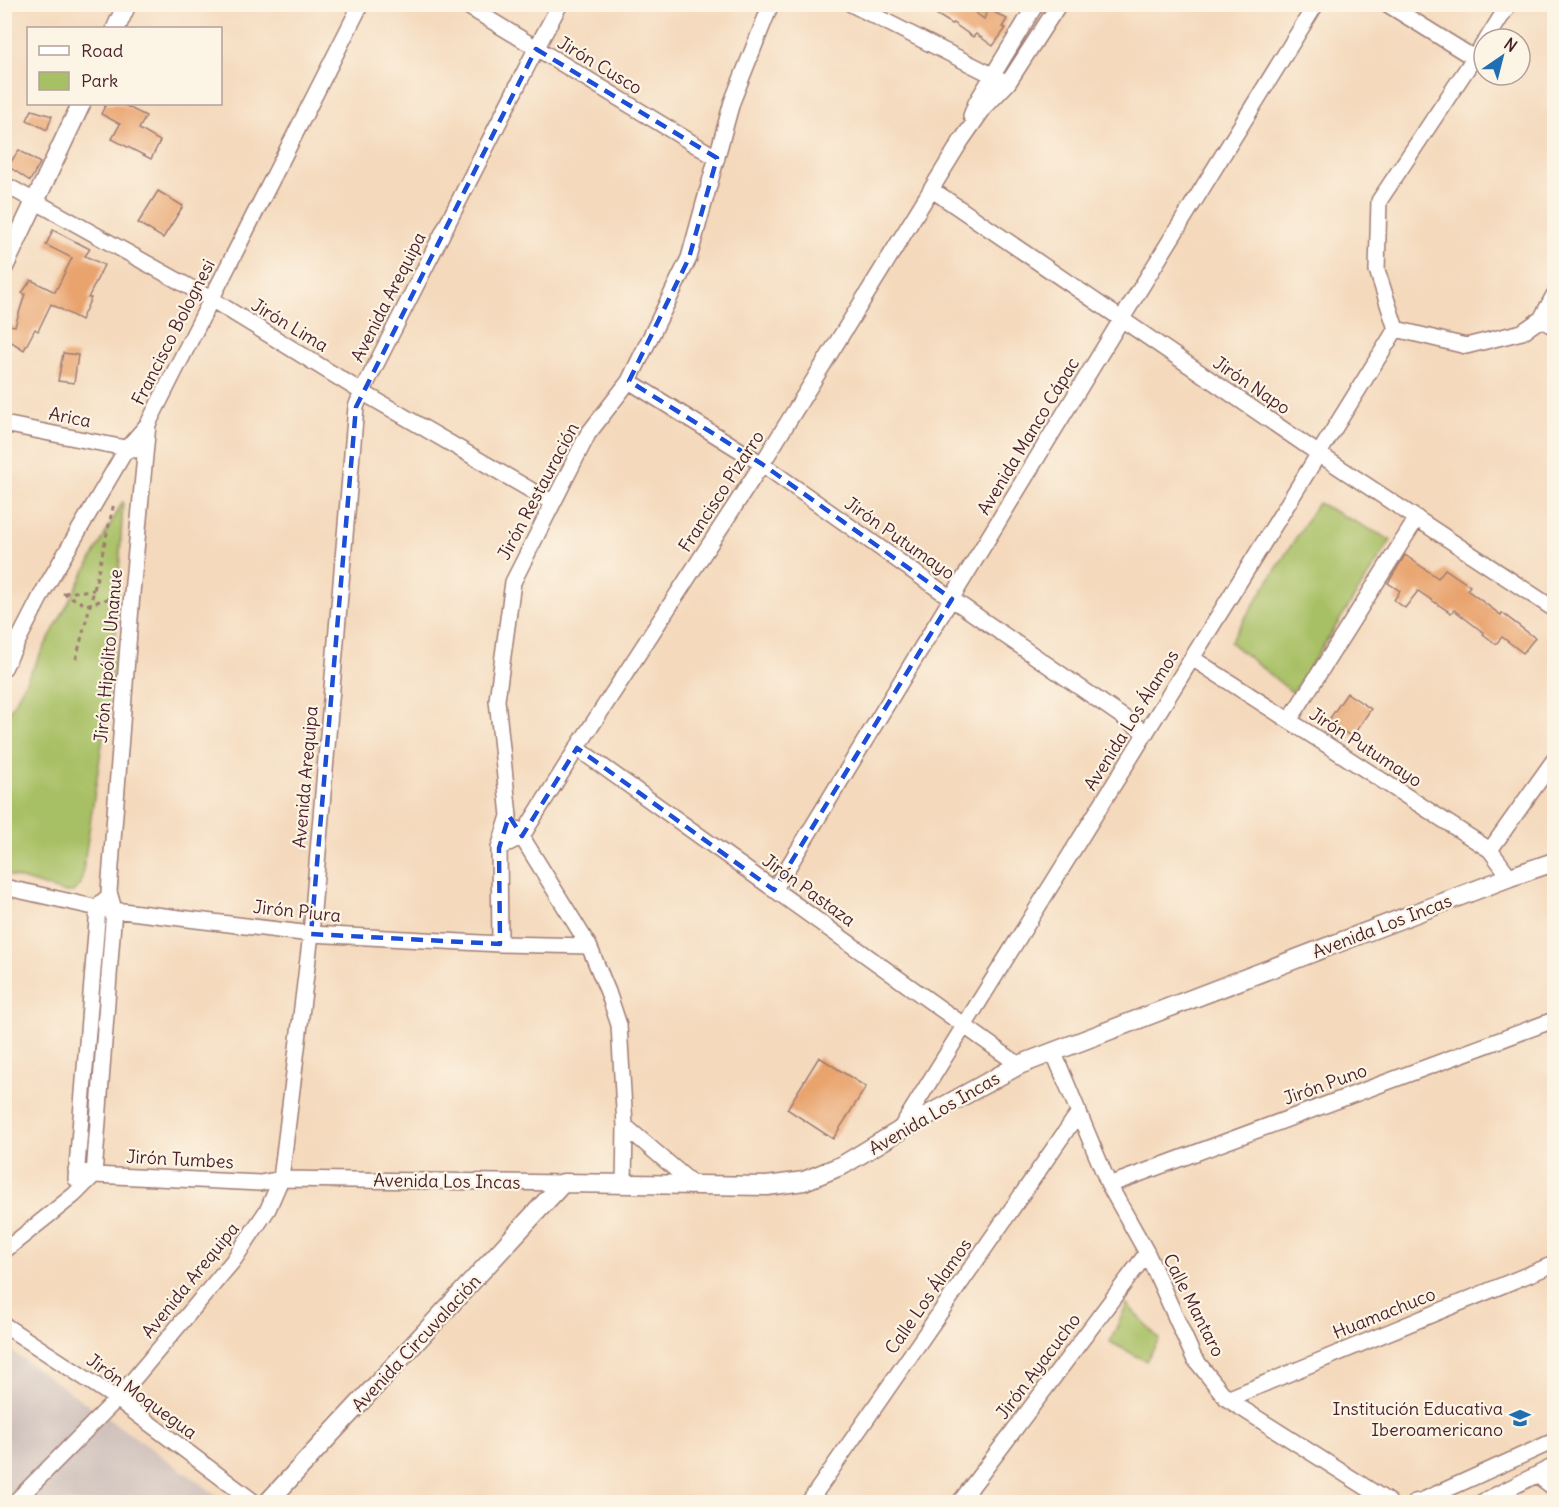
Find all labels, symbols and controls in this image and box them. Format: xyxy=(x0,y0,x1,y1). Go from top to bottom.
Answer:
legend xyxy=(27,27,222,105)
north arrow xyxy=(1472,27,1532,87)
street label: Jirón Cusco xyxy=(553,31,647,99)
text: N xyxy=(1500,33,1521,56)
text: Road xyxy=(81,39,124,62)
text: Park xyxy=(81,69,118,92)
street label: Avenida Arequipa xyxy=(345,228,431,366)
street label: Francisco Bolognesi xyxy=(126,255,220,409)
street label: Jirón Lima xyxy=(248,293,332,357)
street label: Jirón Napo xyxy=(1209,351,1295,419)
street label: Avenida Manco Cápac xyxy=(972,353,1084,519)
street label: Arica xyxy=(47,402,93,432)
street label: Jirón Restauración xyxy=(492,418,584,564)
street label: Francisco Pizarro xyxy=(673,426,769,556)
street label: Jirón Putumayo xyxy=(840,491,960,585)
street label: Jirón Hipólito Unanue xyxy=(89,568,127,744)
street label: Avenida Los Álamos xyxy=(1078,645,1184,795)
street label: Jirón Putumayo xyxy=(1305,702,1427,792)
street label: Avenida Arequipa xyxy=(287,705,323,849)
street label: Jirón Pastaza xyxy=(758,849,860,931)
street label: Avenida Los Incas xyxy=(1309,889,1455,963)
street label: Jirón Piura xyxy=(252,895,342,927)
street label: Jirón Puno xyxy=(1280,1058,1370,1110)
street label: Avenida Los Incas xyxy=(864,1066,1004,1160)
street label: Jirón Tumbes xyxy=(126,1145,234,1173)
street label: Avenida Los Incas xyxy=(373,1168,521,1194)
street label: Avenida Arequipa xyxy=(136,1217,244,1343)
street label: Calle Los Álamos xyxy=(880,1234,976,1358)
street label: Calle Mantaro xyxy=(1158,1250,1230,1360)
street label: Avenida Circuvalación xyxy=(347,1270,485,1416)
street label: Huamachuco xyxy=(1329,1282,1439,1344)
street label: Jirón Ayacucho xyxy=(991,1309,1085,1423)
street label: Jirón Moquegua xyxy=(82,1348,202,1444)
place label: Institución Educativa Iberoamericano xyxy=(1332,1397,1503,1441)
school or university icon: Institución Educativa Iberoamericano xyxy=(1508,1406,1532,1430)

